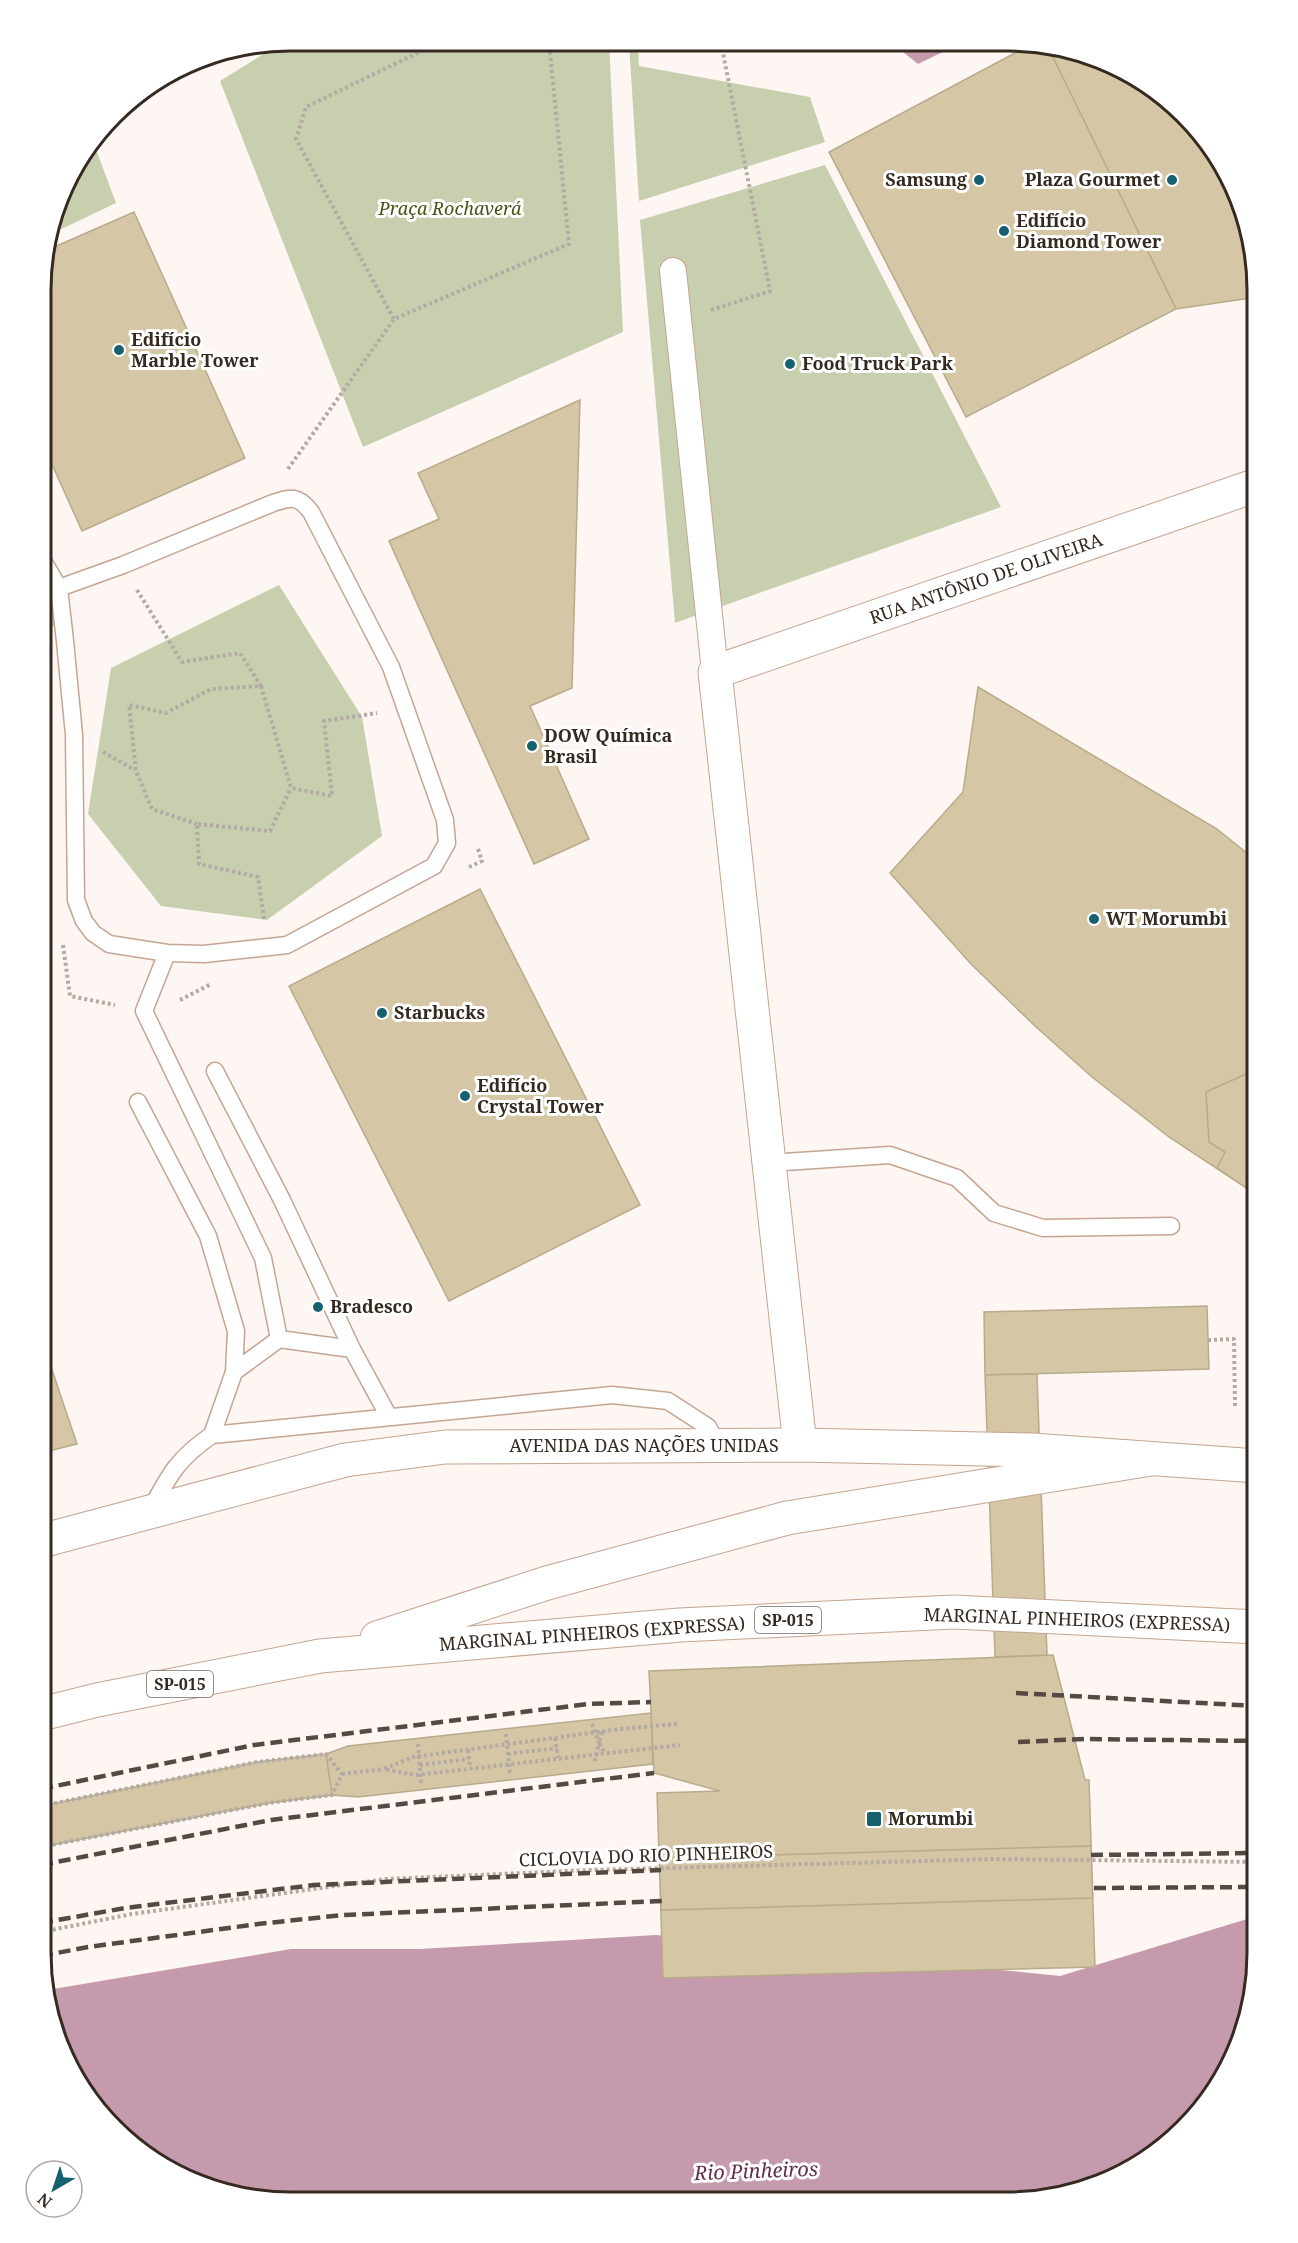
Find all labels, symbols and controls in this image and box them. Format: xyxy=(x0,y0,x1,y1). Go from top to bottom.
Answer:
place label: Samsung xyxy=(885,167,968,191)
place label: Plaza Gourmet xyxy=(1025,167,1160,191)
marker: Samsung xyxy=(972,173,986,187)
marker: Plaza Gourmet xyxy=(1165,173,1179,187)
park label: Praça Rochaverá xyxy=(378,196,522,220)
place label: Edifício Diamond Tower xyxy=(1016,208,1162,253)
marker: Edifício Diamond Tower xyxy=(997,224,1011,238)
place label: Edifício Marble Tower xyxy=(131,327,259,372)
marker: Edifício Marble Tower xyxy=(112,343,126,357)
place label: Food Truck Park xyxy=(802,351,953,375)
marker: Food Truck Park xyxy=(783,357,797,371)
street label: RUA ANTÔNIO DE OLIVEIRA xyxy=(866,527,1106,629)
place label: DOW Química Brasil xyxy=(544,723,673,768)
marker: DOW Química Brasil xyxy=(525,739,539,753)
place label: WT Morumbi xyxy=(1106,906,1228,930)
marker: WT Morumbi xyxy=(1087,912,1101,926)
place label: Starbucks xyxy=(394,1000,486,1024)
marker: Starbucks xyxy=(375,1006,389,1020)
place label: Edifício Crystal Tower xyxy=(477,1073,604,1118)
marker: Edifício Crystal Tower xyxy=(458,1089,472,1103)
place label: Bradesco xyxy=(330,1294,413,1318)
marker: Bradesco xyxy=(311,1300,325,1314)
street label: AVENIDA DAS NAÇÕES UNIDAS xyxy=(509,1433,779,1457)
street label: MARGINAL PINHEIROS (EXPRESSA) xyxy=(923,1602,1231,1636)
road number: SP-015 xyxy=(755,1607,821,1633)
street label: MARGINAL PINHEIROS (EXPRESSA) xyxy=(438,1610,746,1656)
road number: SP-015 xyxy=(147,1671,213,1697)
place label: Morumbi xyxy=(888,1806,974,1830)
marker: Morumbi xyxy=(865,1810,883,1828)
street label: CICLOVIA DO RIO PINHEIROS xyxy=(518,1839,774,1871)
water label: Rio Pinheiros xyxy=(692,2155,818,2186)
north arrow xyxy=(24,2159,84,2219)
text: N xyxy=(32,2188,56,2213)

